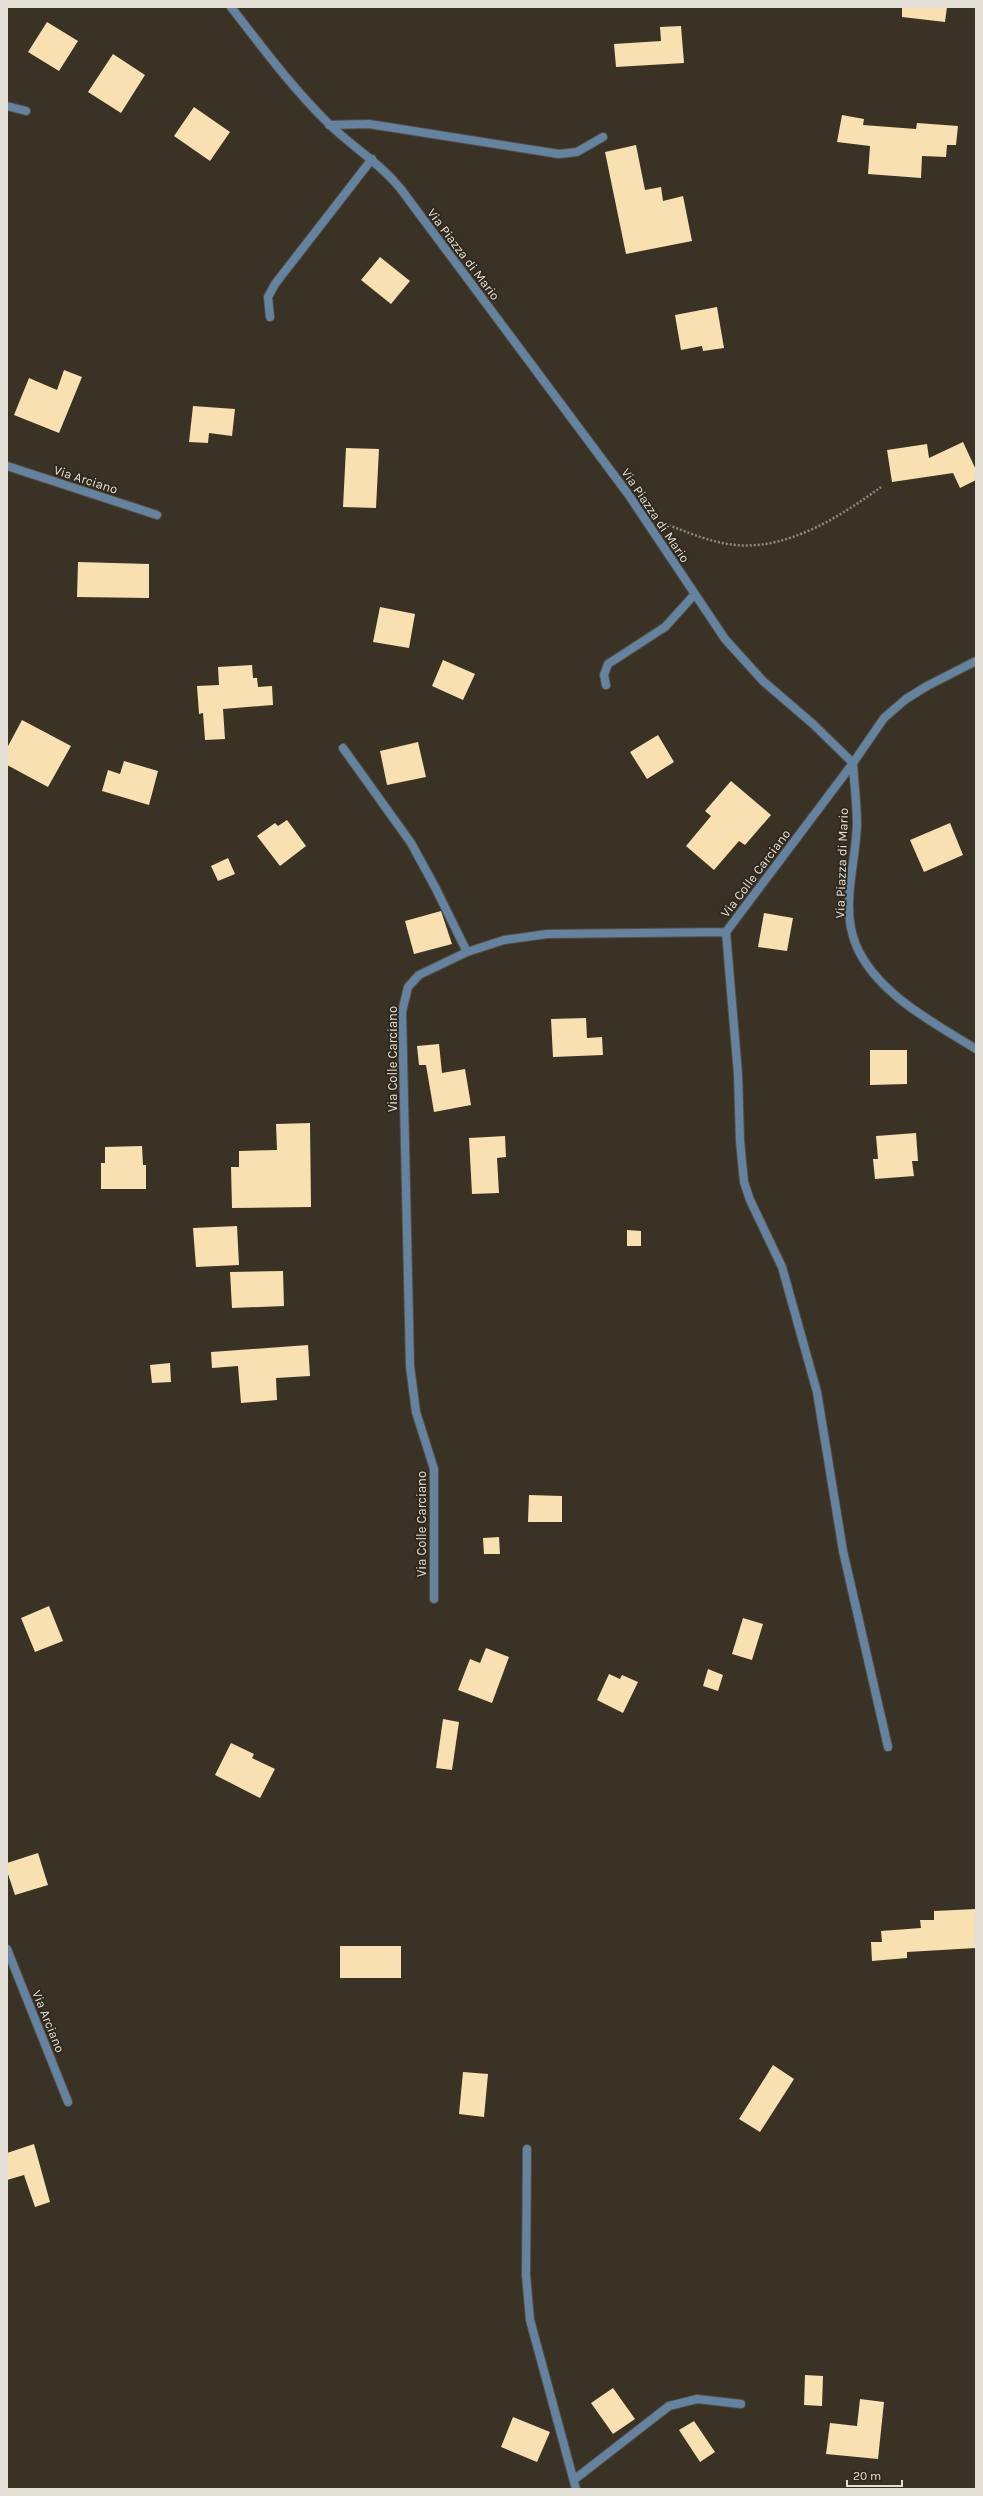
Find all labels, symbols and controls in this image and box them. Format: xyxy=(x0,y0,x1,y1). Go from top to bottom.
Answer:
street label: Via Piazza di Mario xyxy=(424,206,503,303)
street label: Via Arciano xyxy=(52,462,120,497)
street label: Via Piazza di Mario xyxy=(618,465,693,565)
street label: Via Piazza di Mario xyxy=(832,807,851,919)
street label: Via Colle Carciano xyxy=(717,826,793,920)
street label: Via Colle Carciano xyxy=(385,1006,400,1112)
street label: Via Colle Carciano xyxy=(414,1471,429,1577)
street label: Via Arciano xyxy=(29,1988,68,2055)
scale bar xyxy=(847,2462,902,2488)
text: 20 m xyxy=(853,2469,881,2483)

